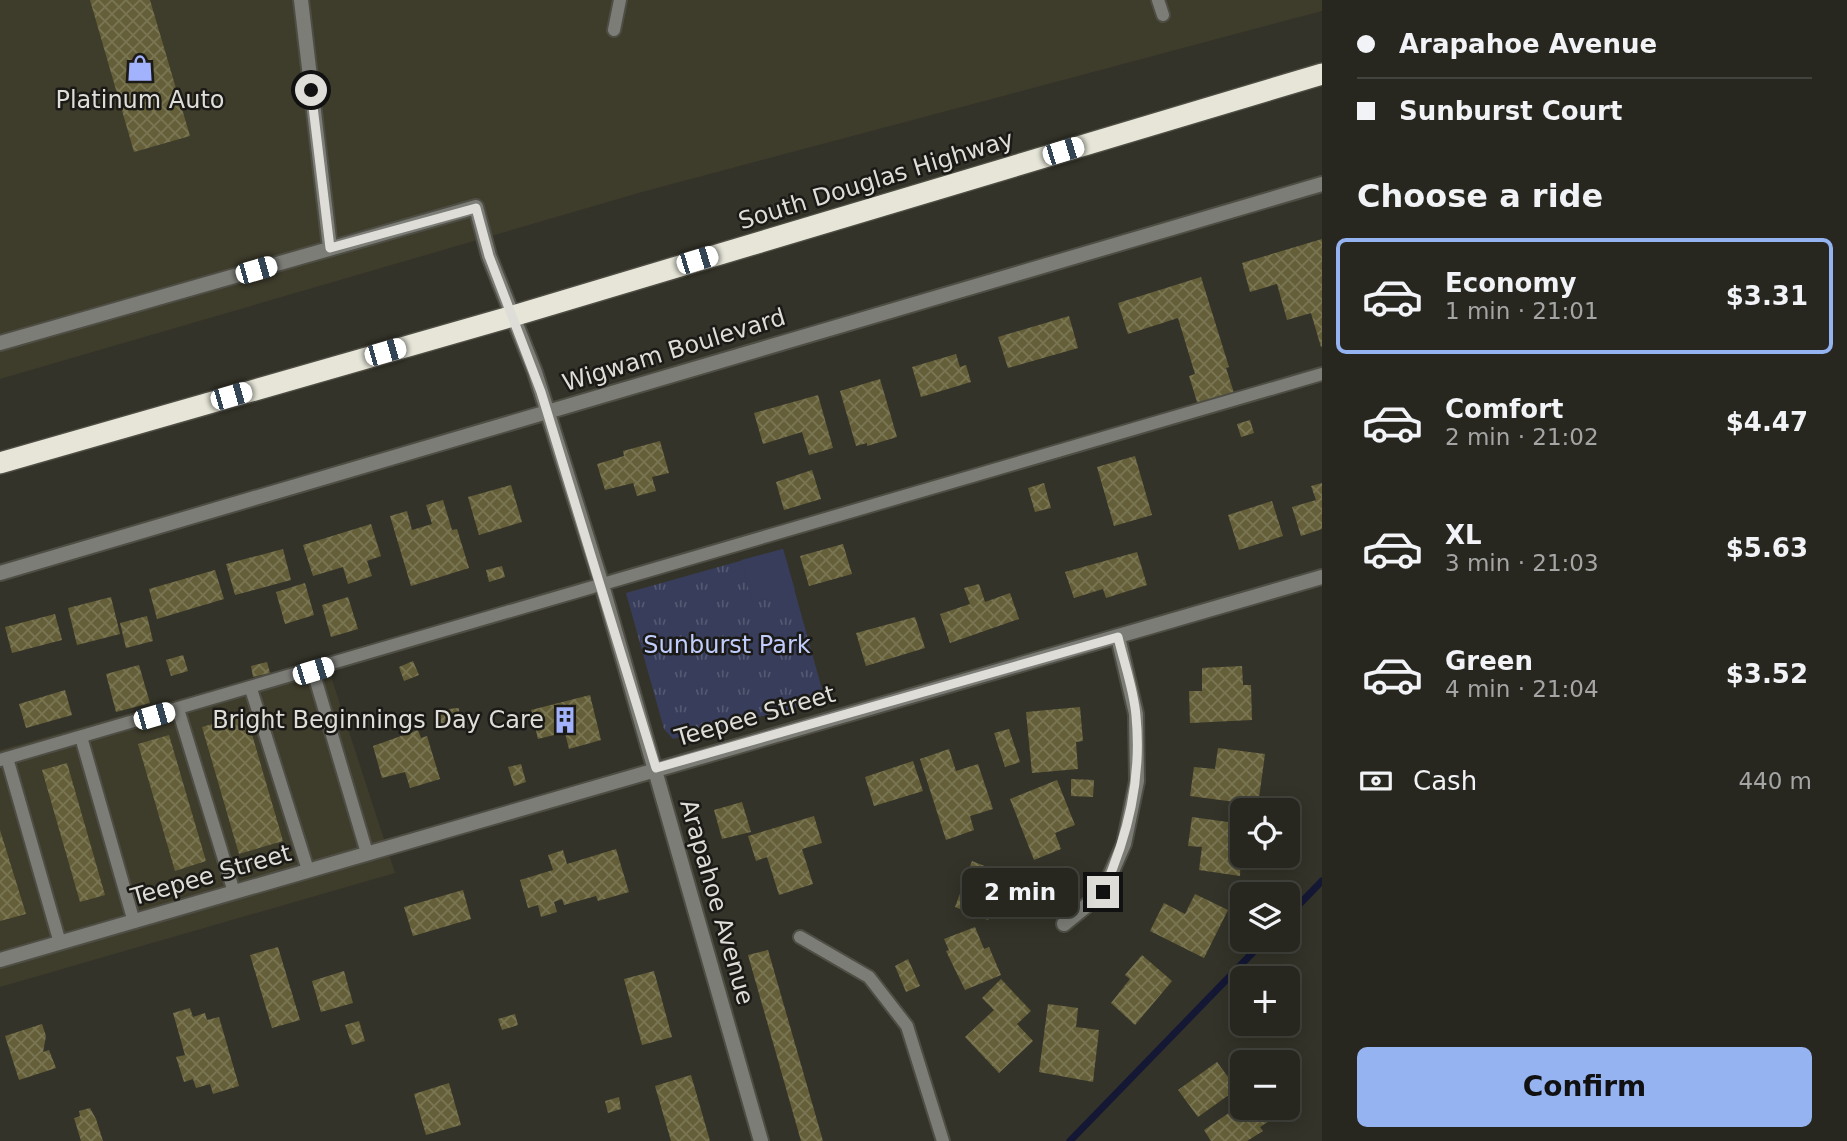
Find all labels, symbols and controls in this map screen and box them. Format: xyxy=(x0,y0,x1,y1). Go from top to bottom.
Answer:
text: Arapahoe Avenue xyxy=(1399,29,1657,59)
shop icon: Platinum Auto xyxy=(125,53,155,83)
route start xyxy=(295,74,327,106)
place label: Platinum Auto xyxy=(55,86,225,114)
text: Sunburst Court xyxy=(1399,96,1622,126)
street label: South Douglas Highway xyxy=(735,125,1017,235)
car xyxy=(1040,135,1087,167)
text: Choose a ride xyxy=(1357,177,1603,215)
car xyxy=(674,244,721,276)
car xyxy=(233,254,280,286)
icon: car xyxy=(1361,265,1424,328)
text: Economy xyxy=(1445,268,1576,298)
text: $3.31 xyxy=(1726,281,1808,311)
text: 1 min · 21:01 xyxy=(1445,298,1599,324)
street label: Wigwam Boulevard xyxy=(559,303,789,397)
car xyxy=(362,336,409,368)
car xyxy=(208,380,255,412)
icon: car xyxy=(1361,391,1424,454)
text: Comfort xyxy=(1445,394,1563,424)
text: $4.47 xyxy=(1726,407,1808,437)
text: 2 min · 21:02 xyxy=(1445,424,1599,450)
icon: car xyxy=(1361,517,1424,580)
text: XL xyxy=(1445,520,1482,550)
text: $5.63 xyxy=(1726,533,1808,563)
text: 3 min · 21:03 xyxy=(1445,550,1599,576)
park label: Sunburst Park xyxy=(643,631,811,659)
icon: car xyxy=(1361,643,1424,706)
text: Green xyxy=(1445,646,1533,676)
car xyxy=(290,655,337,687)
text: $3.52 xyxy=(1726,659,1808,689)
text: 4 min · 21:04 xyxy=(1445,676,1599,702)
street label: Teepee Street xyxy=(671,680,838,753)
car xyxy=(131,700,178,732)
building icon: Bright Beginnings Day Care xyxy=(550,705,580,735)
place label: Bright Beginnings Day Care xyxy=(212,706,544,734)
icon: cash xyxy=(1357,762,1395,800)
text: Cash xyxy=(1413,766,1477,796)
text: 440 m xyxy=(1738,768,1812,794)
street label: Arapahoe Avenue xyxy=(674,796,760,1008)
map controls xyxy=(1230,798,1300,1120)
button: locate xyxy=(1230,798,1300,868)
street label: Teepee Street xyxy=(127,839,294,912)
callout: 2 min xyxy=(963,868,1078,917)
route end xyxy=(1087,876,1119,908)
text: 2 min xyxy=(984,879,1056,905)
button: layers xyxy=(1230,882,1300,952)
button: + xyxy=(1230,966,1300,1036)
button: Confirm xyxy=(1357,1047,1812,1127)
button: − xyxy=(1230,1050,1300,1120)

